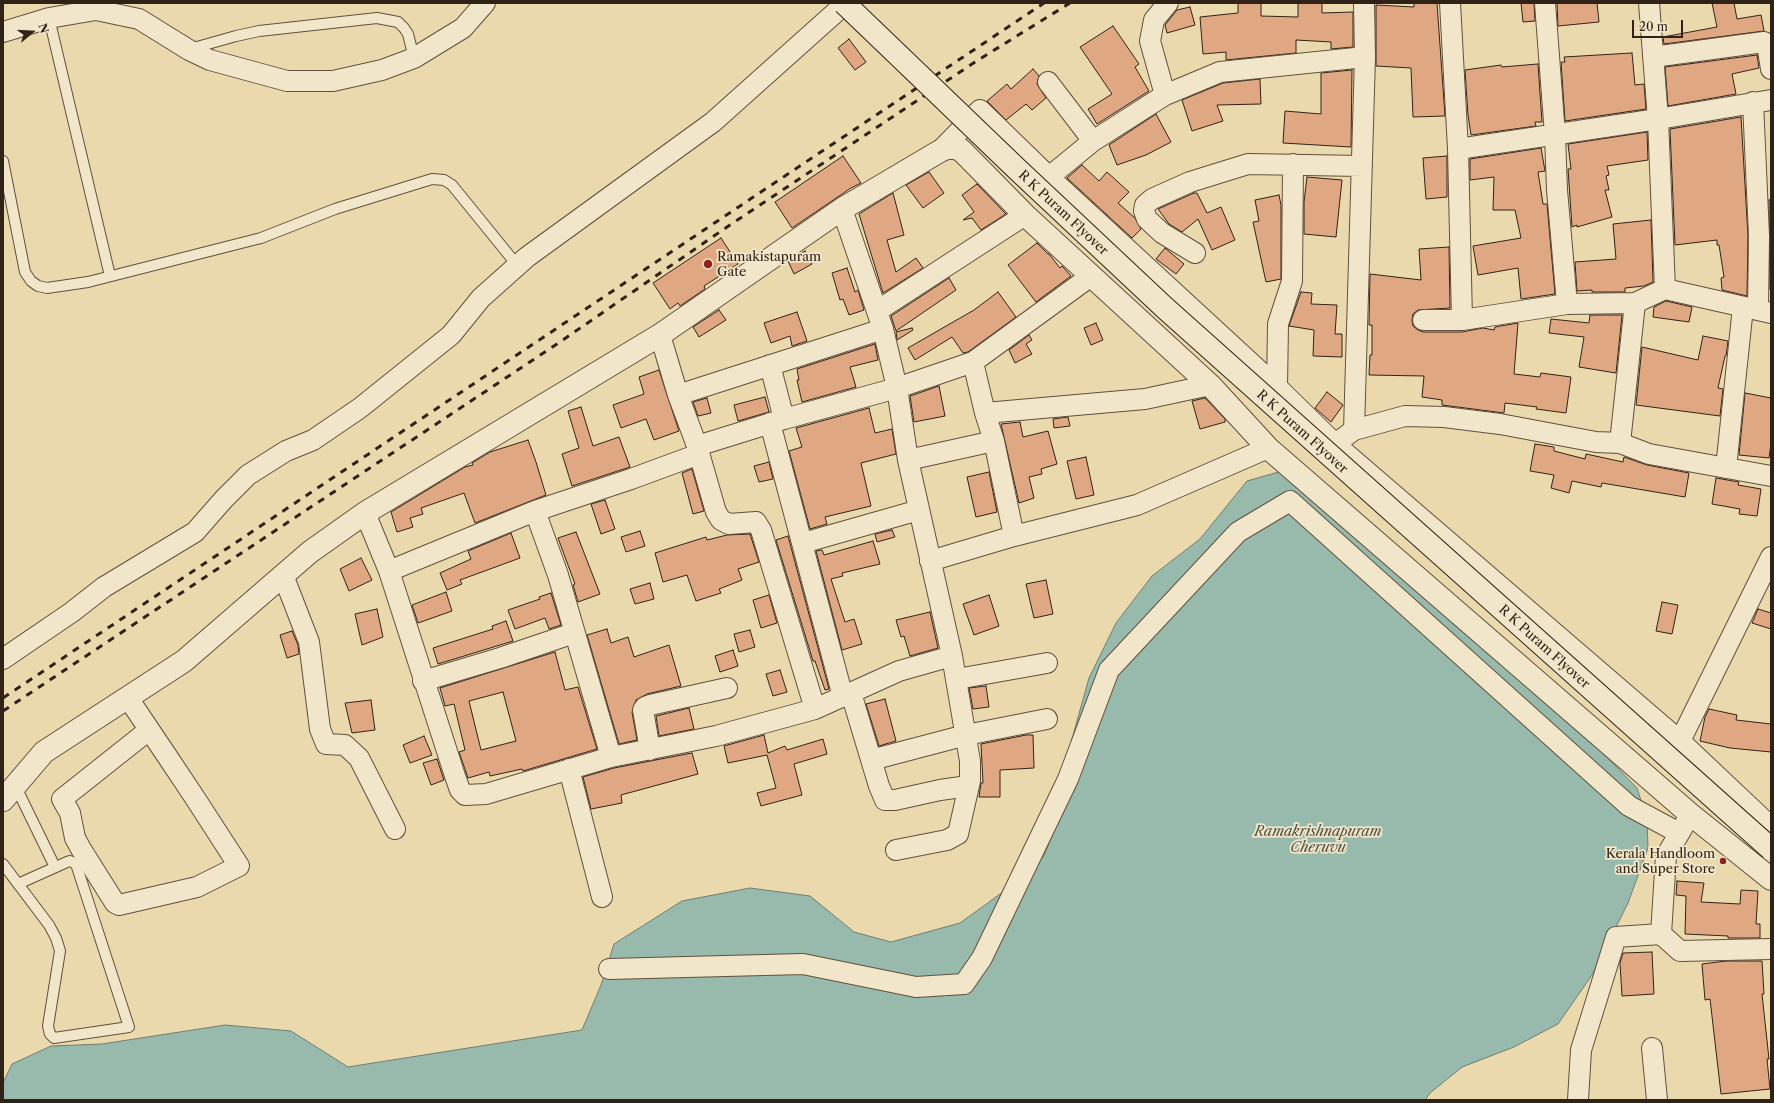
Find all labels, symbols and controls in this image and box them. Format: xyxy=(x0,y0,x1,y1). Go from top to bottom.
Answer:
north arrow xyxy=(12,12,52,52)
scale bar xyxy=(1634,12,1685,38)
text: 20 m xyxy=(1639,19,1668,34)
text: N xyxy=(35,22,52,35)
street label: R K Puram Flyover xyxy=(1015,167,1111,259)
place label: Ramakistapuram Gate xyxy=(717,249,821,280)
marker: Ramakistapuram Gate xyxy=(702,258,714,270)
street label: R K Puram Flyover xyxy=(1253,387,1351,477)
street label: R K Puram Flyover xyxy=(1495,602,1593,692)
water label: Ramakrishnapuram Cheruvu xyxy=(1254,824,1382,856)
place label: Kerala Handloom and Super Store xyxy=(1606,846,1715,877)
marker: Kerala Handloom and Super Store xyxy=(1718,856,1728,866)

